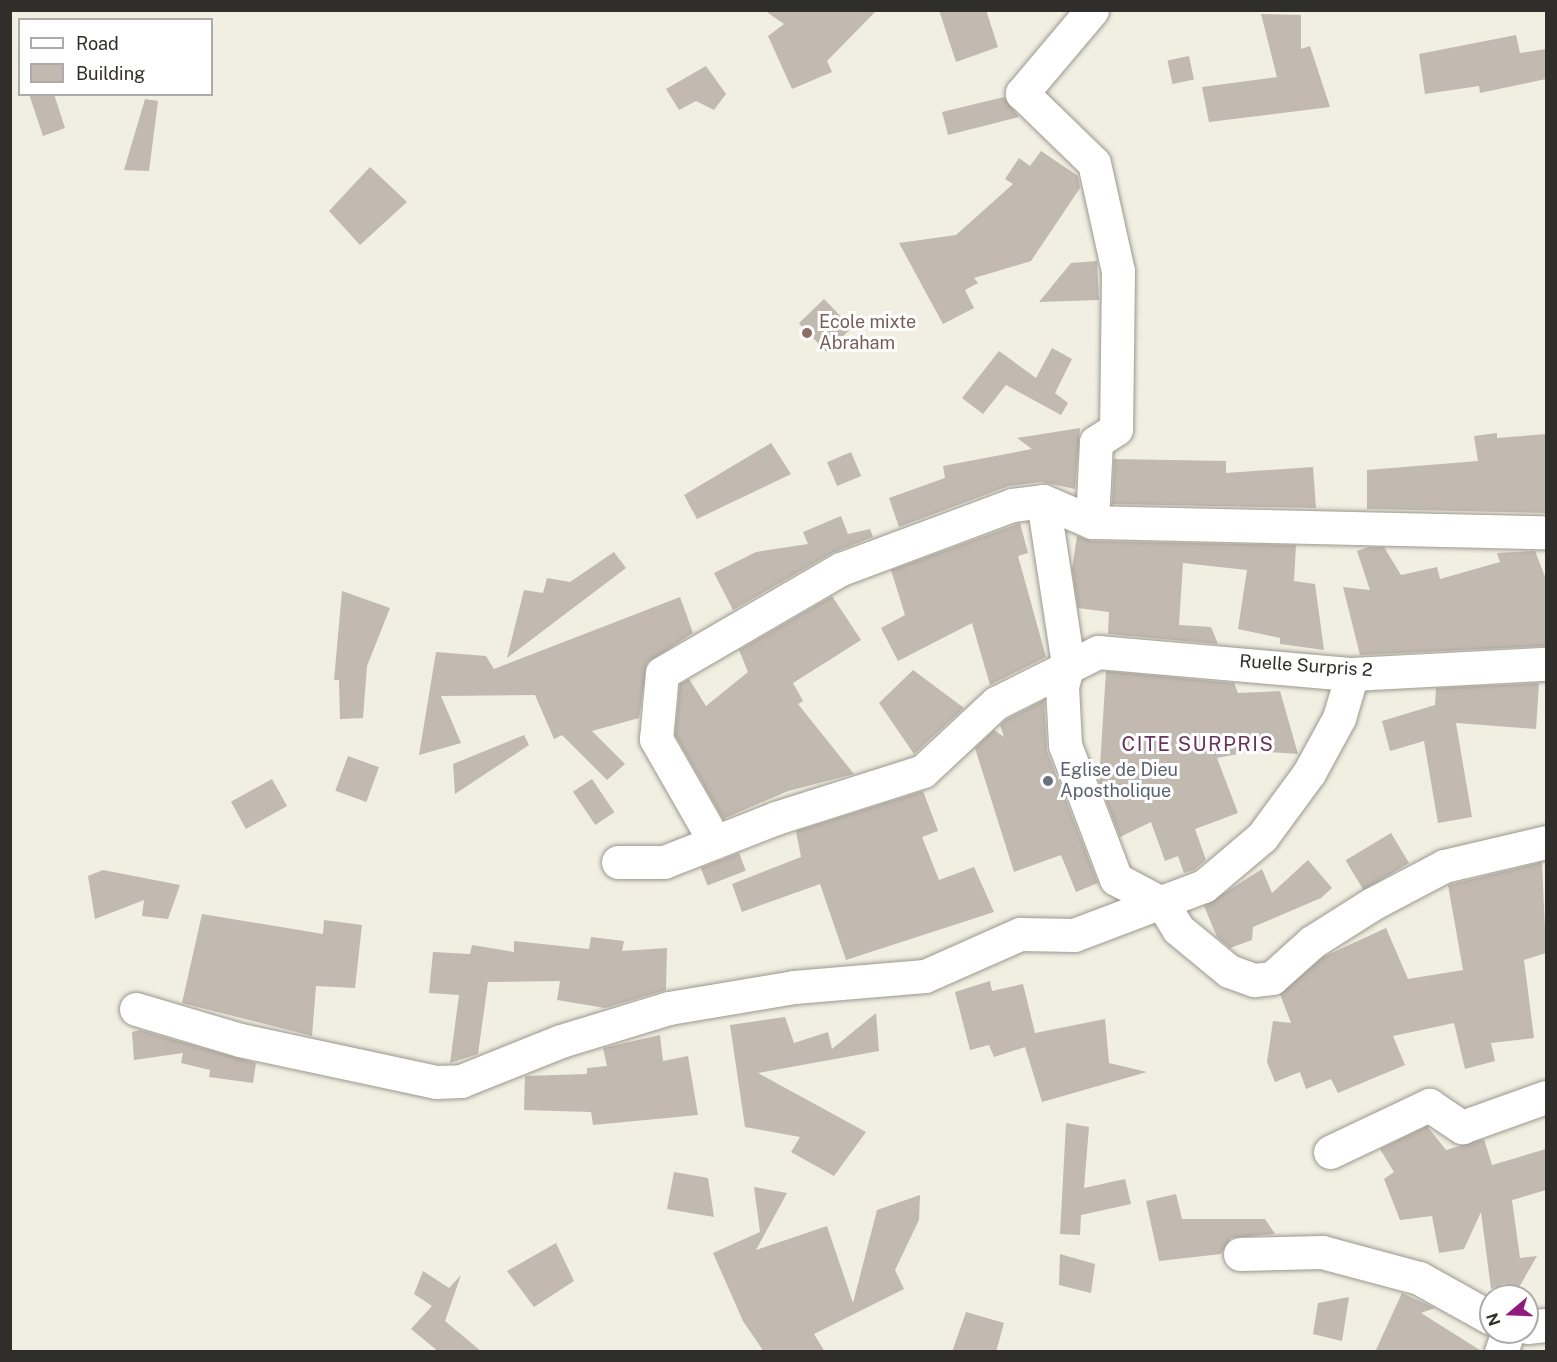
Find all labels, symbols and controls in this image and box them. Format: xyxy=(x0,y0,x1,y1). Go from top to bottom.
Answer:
legend xyxy=(18,18,213,96)
text: Road xyxy=(76,33,119,54)
text: Building xyxy=(76,63,145,84)
place label: Ecole mixte Abraham xyxy=(819,312,916,354)
marker: Ecole mixte Abraham xyxy=(800,326,814,340)
street label: Ruelle Surpris 2 xyxy=(1239,651,1373,681)
district label: CITE SURPRIS xyxy=(1122,732,1274,756)
place label: Eglise de Dieu Apostholique xyxy=(1060,760,1178,802)
marker: Eglise de Dieu Apostholique xyxy=(1041,774,1055,788)
north arrow xyxy=(1479,1284,1539,1344)
text: N xyxy=(1482,1310,1504,1328)

